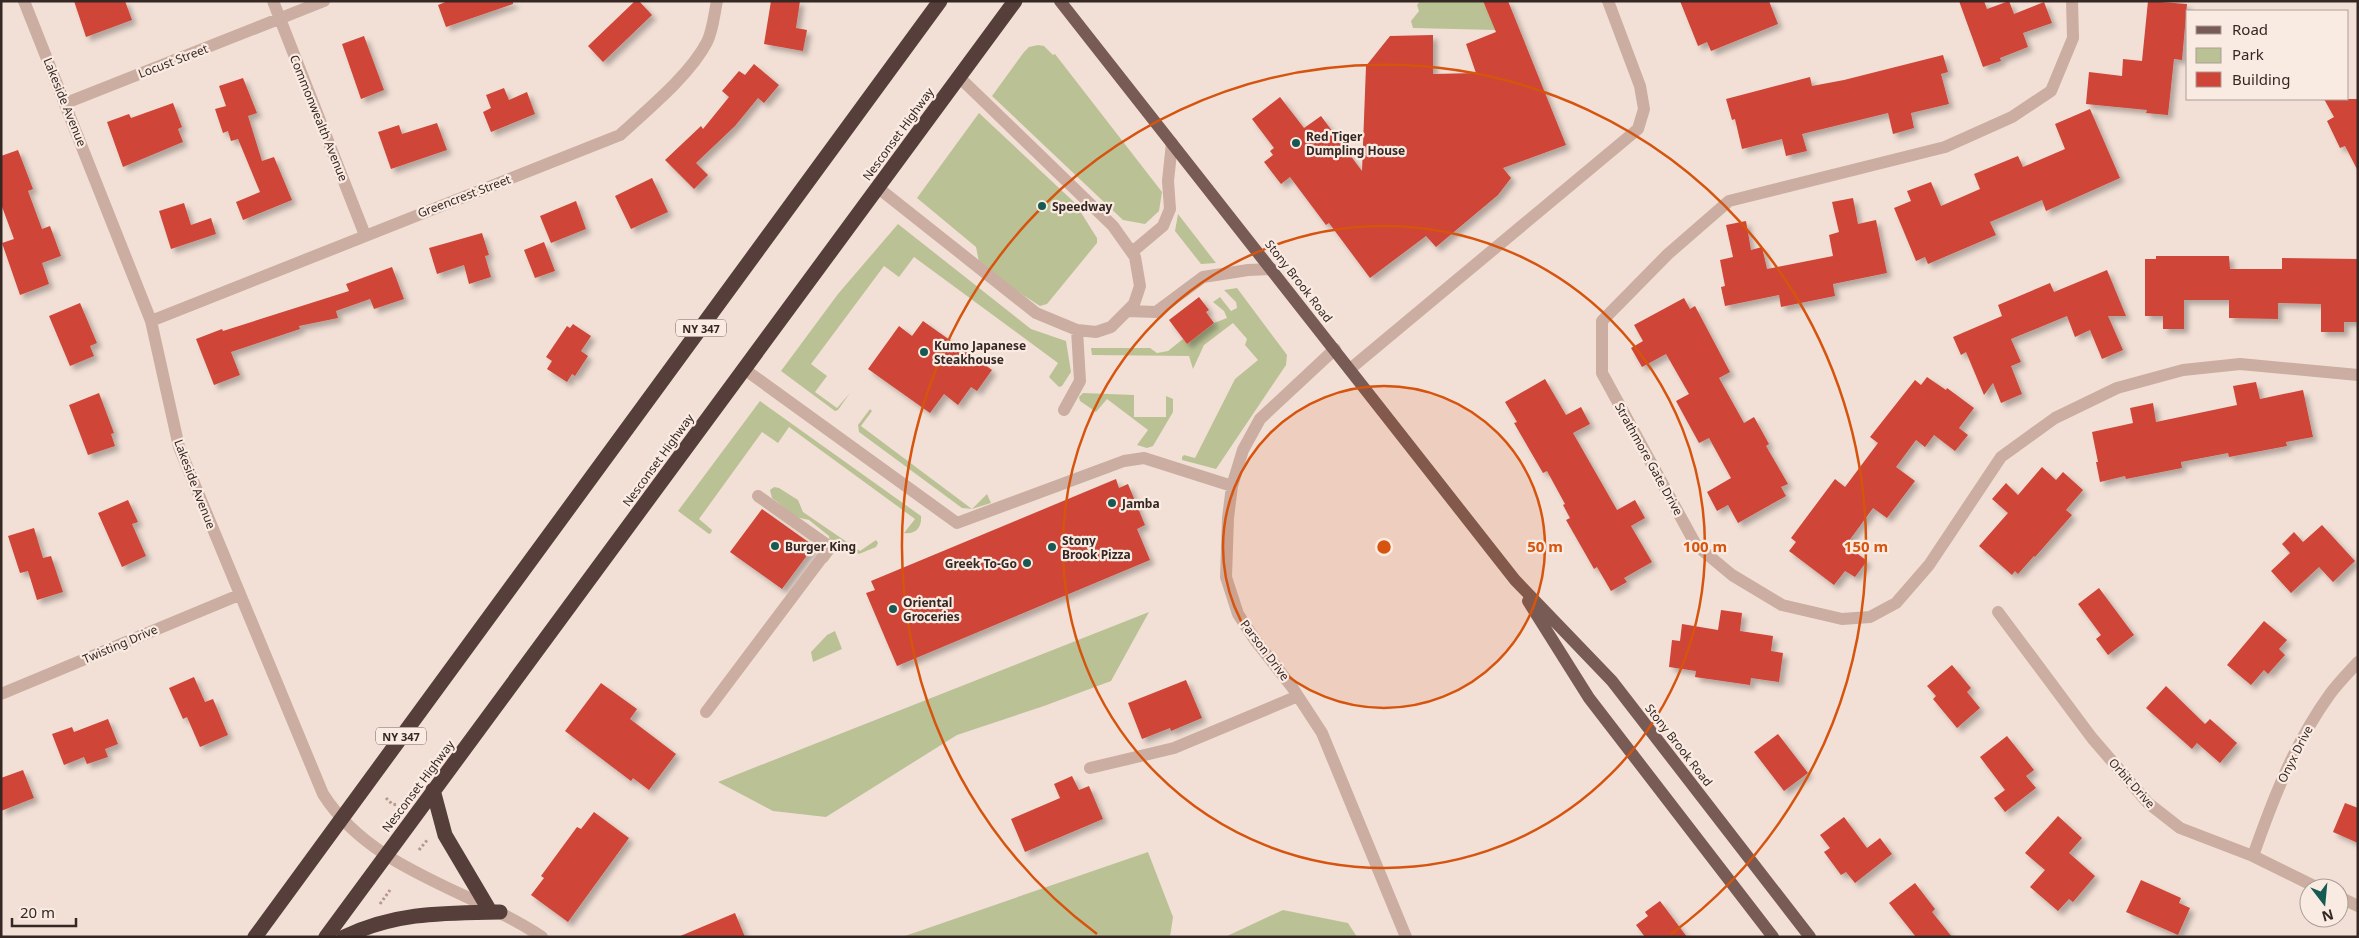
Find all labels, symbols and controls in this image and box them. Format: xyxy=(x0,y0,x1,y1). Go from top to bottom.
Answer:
legend xyxy=(2186,10,2349,100)
text: Road xyxy=(2232,19,2268,39)
street label: Locust Street xyxy=(136,40,211,82)
text: Park xyxy=(2232,44,2264,64)
street label: Commonwealth Avenue xyxy=(286,52,352,184)
street label: Lakeside Avenue xyxy=(39,55,91,149)
text: Building xyxy=(2232,69,2290,89)
street label: Nesconset Highway xyxy=(858,83,938,184)
place label: Red Tiger Dumpling House xyxy=(1306,128,1405,159)
marker: Red Tiger Dumpling House xyxy=(1290,137,1302,149)
street label: Greencrest Street xyxy=(415,170,514,222)
place label: Speedway xyxy=(1052,198,1113,215)
marker: Speedway xyxy=(1036,200,1048,212)
street label: Stony Brook Road xyxy=(1261,236,1337,326)
road number: NY 347 xyxy=(676,319,726,336)
place label: Kumo Japanese Steakhouse xyxy=(934,337,1026,368)
marker: Kumo Japanese Steakhouse xyxy=(918,346,930,358)
street label: Strathmore Gate Drive xyxy=(1611,400,1687,519)
street label: Nesconset Highway xyxy=(618,409,698,510)
street label: Lakeside Avenue xyxy=(170,437,220,531)
place label: Jamba xyxy=(1121,495,1160,512)
marker: Jamba xyxy=(1106,497,1118,509)
place label: Stony Brook Pizza xyxy=(1062,532,1131,563)
text: 50 m xyxy=(1527,536,1563,556)
text: 100 m xyxy=(1683,536,1727,556)
text: 150 m xyxy=(1844,536,1888,556)
place label: Burger King xyxy=(785,538,856,555)
centre of rings xyxy=(1375,538,1393,556)
marker: Burger King xyxy=(769,540,781,552)
marker: Stony Brook Pizza xyxy=(1046,541,1058,553)
place label: Greek To-Go xyxy=(945,555,1017,572)
marker: Greek To-Go xyxy=(1021,557,1033,569)
place label: Oriental Groceries xyxy=(903,594,960,625)
marker: Oriental Groceries xyxy=(887,603,899,615)
street label: Parson Drive xyxy=(1236,616,1294,684)
street label: Twisting Drive xyxy=(80,621,160,667)
street label: Stony Brook Road xyxy=(1641,700,1717,790)
street label: Onyx Drive xyxy=(2273,722,2317,786)
road number: NY 347 xyxy=(376,728,426,744)
street label: Nesconset Highway xyxy=(378,736,459,835)
street label: Orbit Drive xyxy=(2105,754,2159,812)
north arrow xyxy=(2299,878,2349,928)
scale bar xyxy=(12,896,76,928)
text: 20 m xyxy=(20,902,55,922)
text: N xyxy=(2320,905,2336,927)

